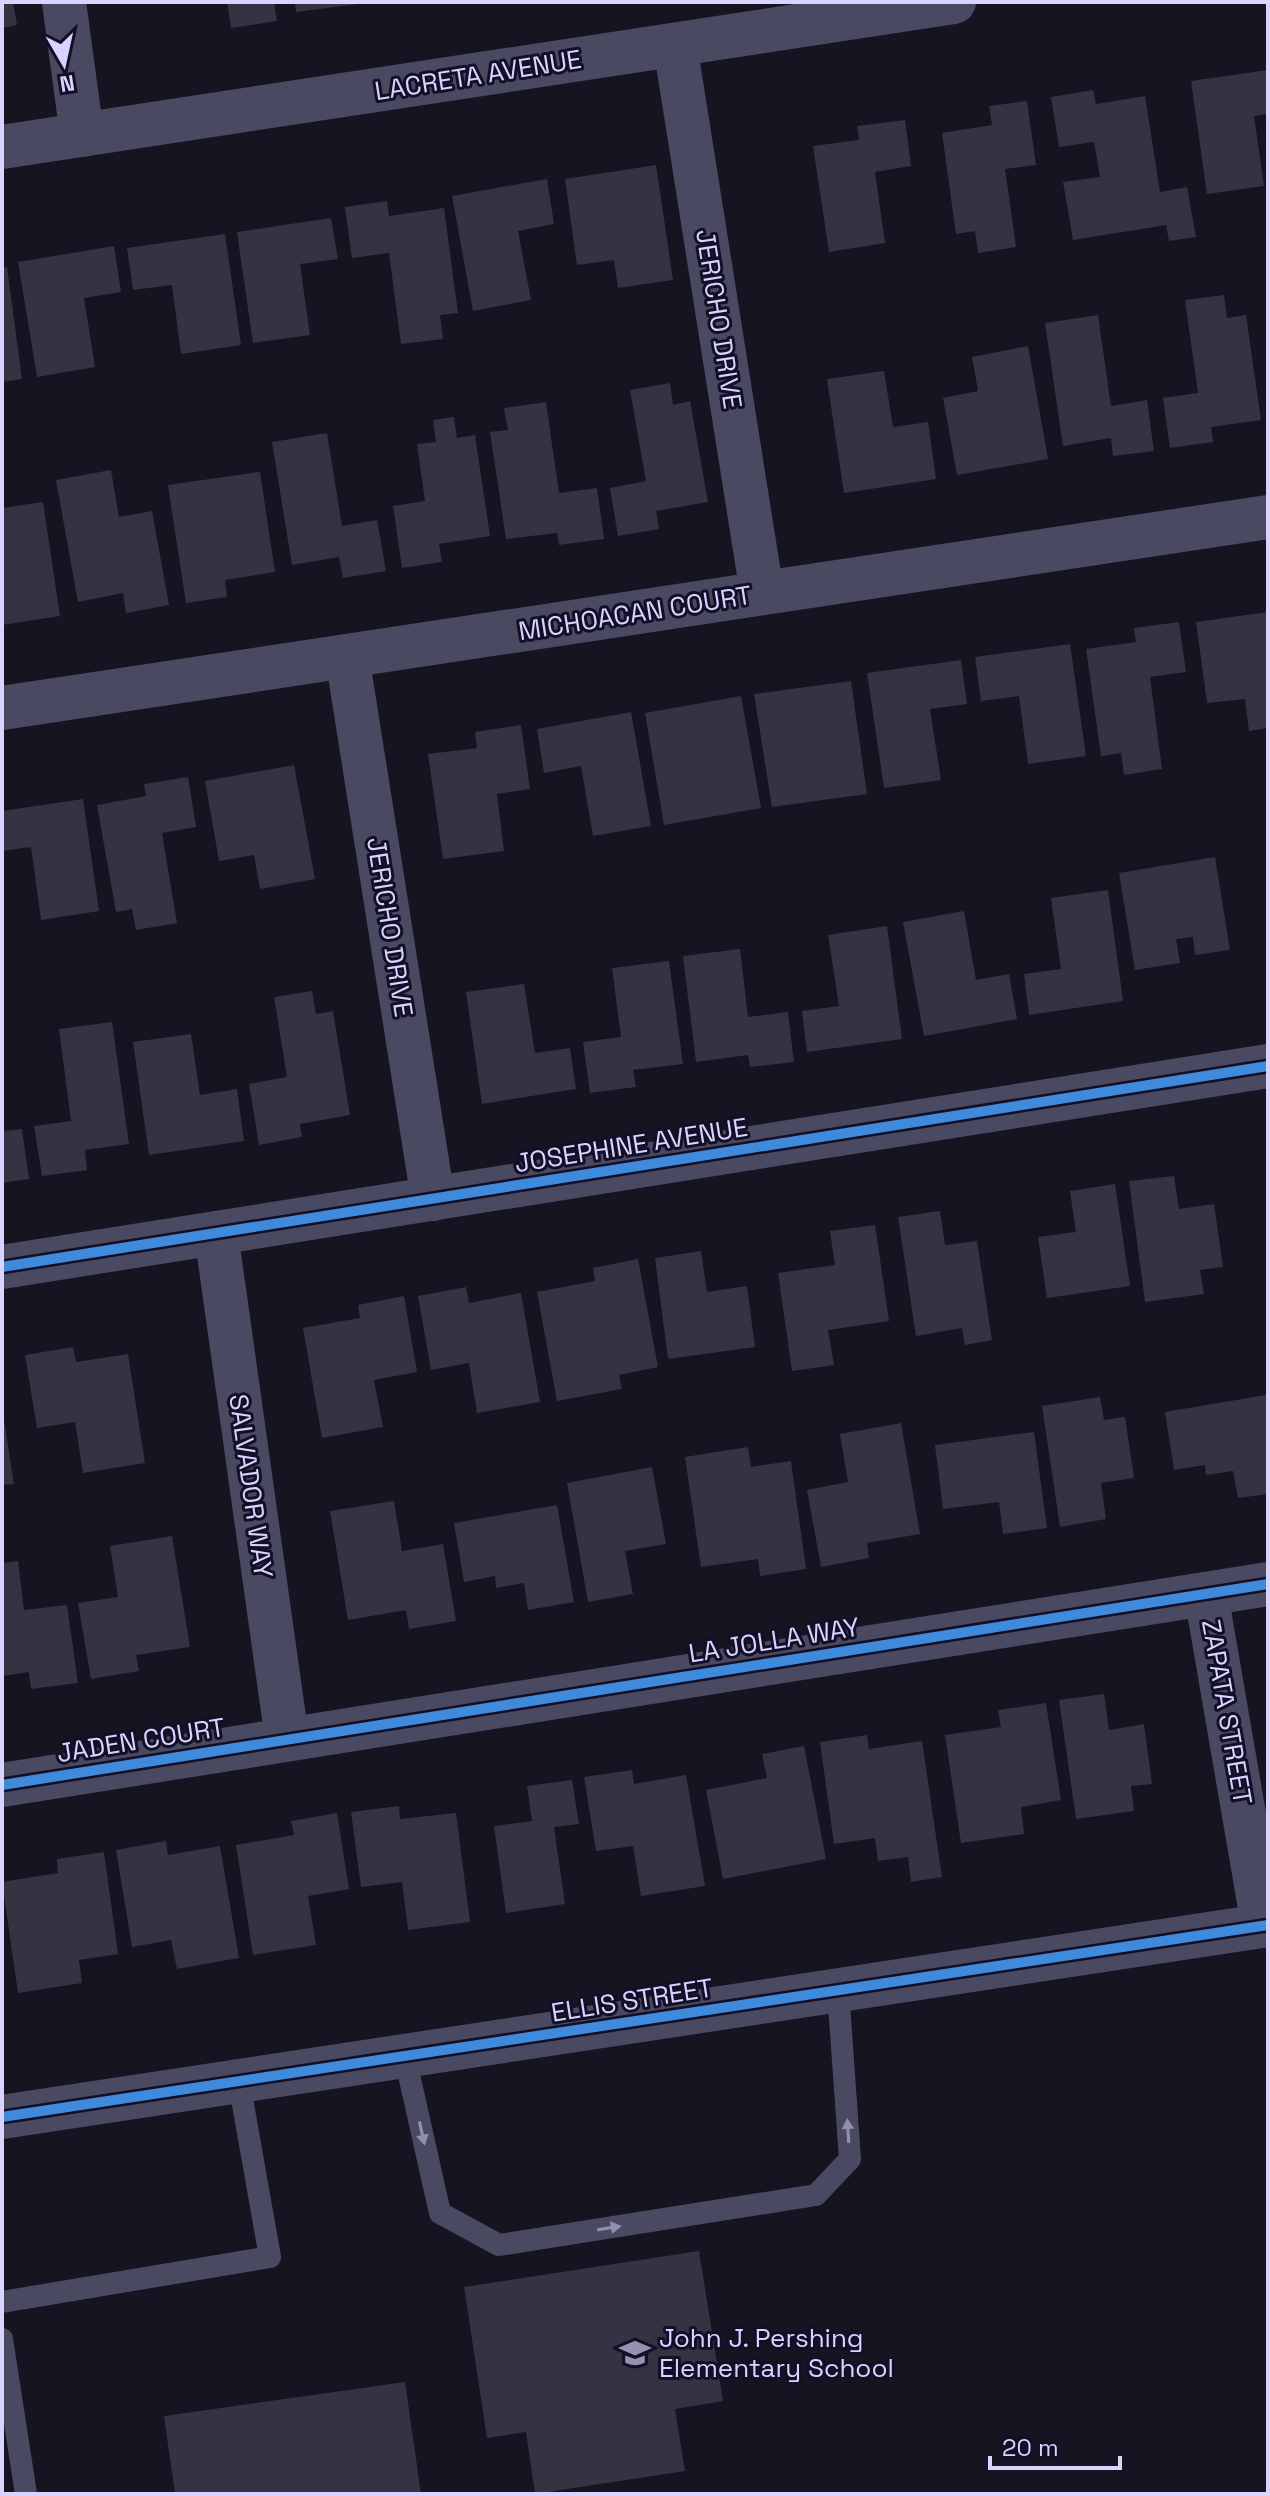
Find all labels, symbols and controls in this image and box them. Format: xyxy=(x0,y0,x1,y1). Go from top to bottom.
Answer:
north arrow xyxy=(24,24,104,104)
street label: LACRETA AVENUE xyxy=(372,42,584,108)
text: N xyxy=(58,69,77,99)
street label: JERICHO DRIVE xyxy=(688,227,750,411)
street label: MICHOACAN COURT xyxy=(516,578,754,648)
street label: JERICHO DRIVE xyxy=(359,835,421,1019)
street label: JOSEPHINE AVENUE xyxy=(512,1110,750,1180)
street label: SALVADOR WAY xyxy=(221,1392,281,1580)
street label: LA JOLLA WAY xyxy=(686,1610,862,1670)
street label: ZAPATA STREET xyxy=(1194,1617,1260,1807)
street label: JADEN COURT xyxy=(55,1710,227,1770)
street label: ELLIS STREET xyxy=(549,1970,715,2030)
one-way arrow xyxy=(841,2118,854,2143)
one-way arrow xyxy=(416,2121,429,2146)
one-way arrow xyxy=(596,2221,621,2234)
place label: John J. Pershing Elementary School xyxy=(659,2321,894,2385)
school or university icon: John J. Pershing Elementary School xyxy=(618,2336,652,2370)
scale bar xyxy=(990,2420,1120,2470)
text: 20 m xyxy=(1002,2432,1059,2463)

